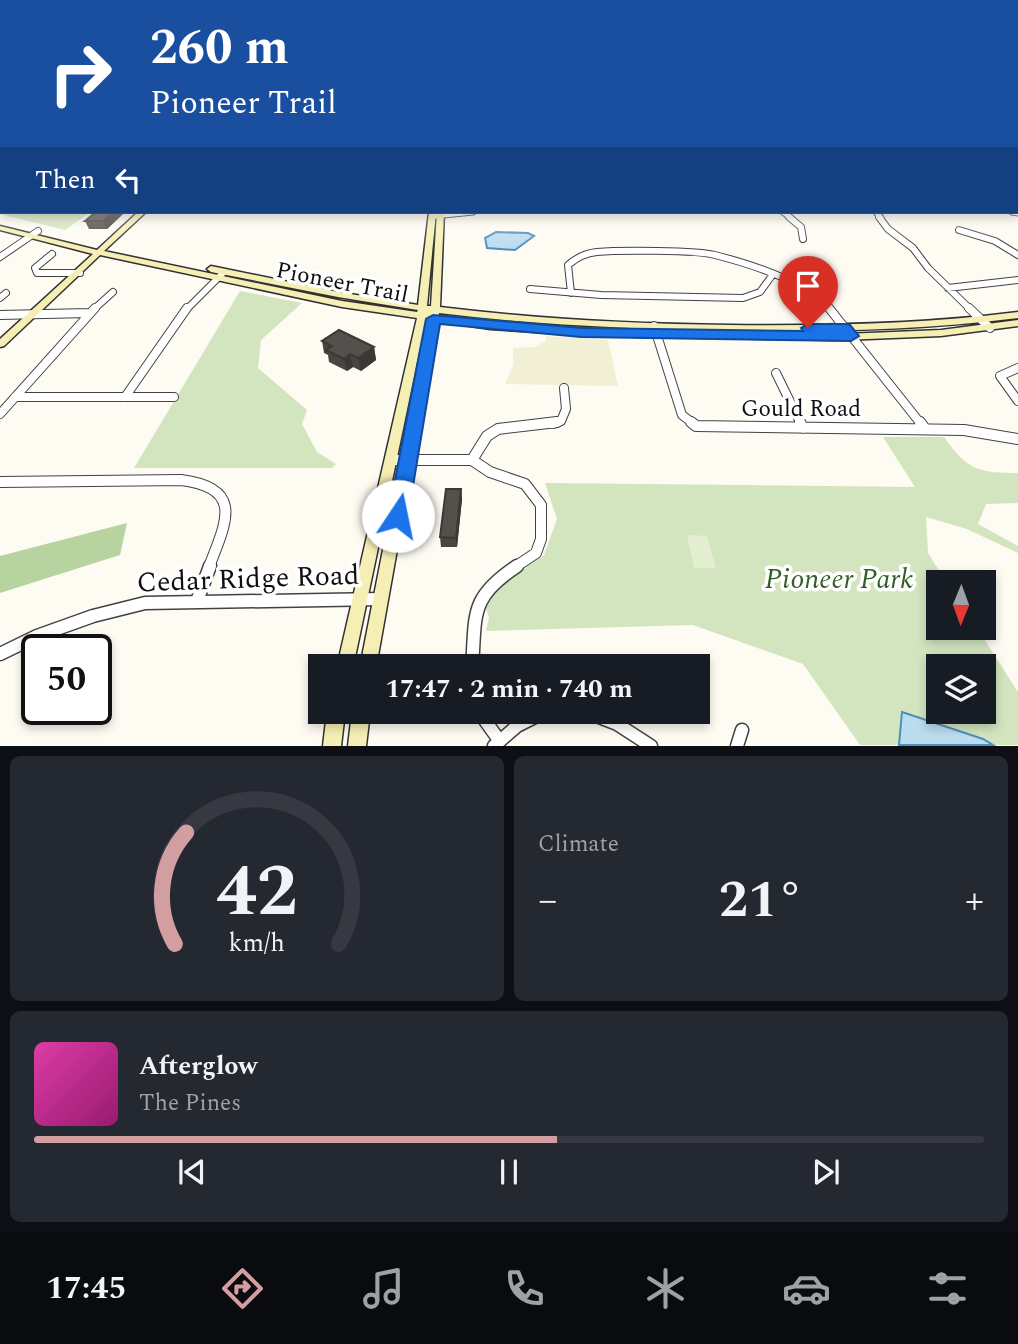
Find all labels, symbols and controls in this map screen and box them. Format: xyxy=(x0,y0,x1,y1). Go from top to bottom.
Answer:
text: 260 m xyxy=(150,11,289,86)
icon: right xyxy=(35,28,126,119)
text: Pioneer Trail xyxy=(150,79,337,128)
text: Then xyxy=(35,160,95,200)
icon: left xyxy=(109,161,147,199)
street label: Pioneer Trail xyxy=(273,253,411,313)
pin xyxy=(778,256,838,328)
icon: arrive xyxy=(789,267,827,305)
street label: Gould Road xyxy=(741,392,861,427)
position arrow xyxy=(361,479,435,553)
street label: Cedar Ridge Road xyxy=(136,554,360,604)
park label: Pioneer Park xyxy=(765,558,913,601)
north arrow xyxy=(926,570,996,640)
map controls xyxy=(926,570,996,724)
speed limit sign: 50 xyxy=(21,634,112,725)
button: layers xyxy=(926,654,996,724)
text: 17:47 · 2 min · 740 m xyxy=(385,669,633,709)
text: Climate xyxy=(538,827,619,862)
text: 42 xyxy=(216,838,298,949)
text: 21° xyxy=(719,861,803,940)
text: − xyxy=(538,872,557,930)
text: + xyxy=(965,872,984,930)
text: km/h xyxy=(229,925,285,963)
text: Afterglow xyxy=(139,1046,258,1086)
text: The Pines xyxy=(139,1086,241,1121)
icon: previous xyxy=(173,1153,211,1191)
icon: pause xyxy=(490,1153,528,1191)
icon: next xyxy=(807,1153,845,1191)
text: 17:45 xyxy=(46,1264,126,1313)
icon: directions xyxy=(218,1264,267,1313)
icon: music xyxy=(359,1264,408,1313)
icon: phone xyxy=(500,1264,549,1313)
icon: climate xyxy=(641,1264,690,1313)
icon: car xyxy=(782,1264,831,1313)
icon: filters xyxy=(923,1264,972,1313)

